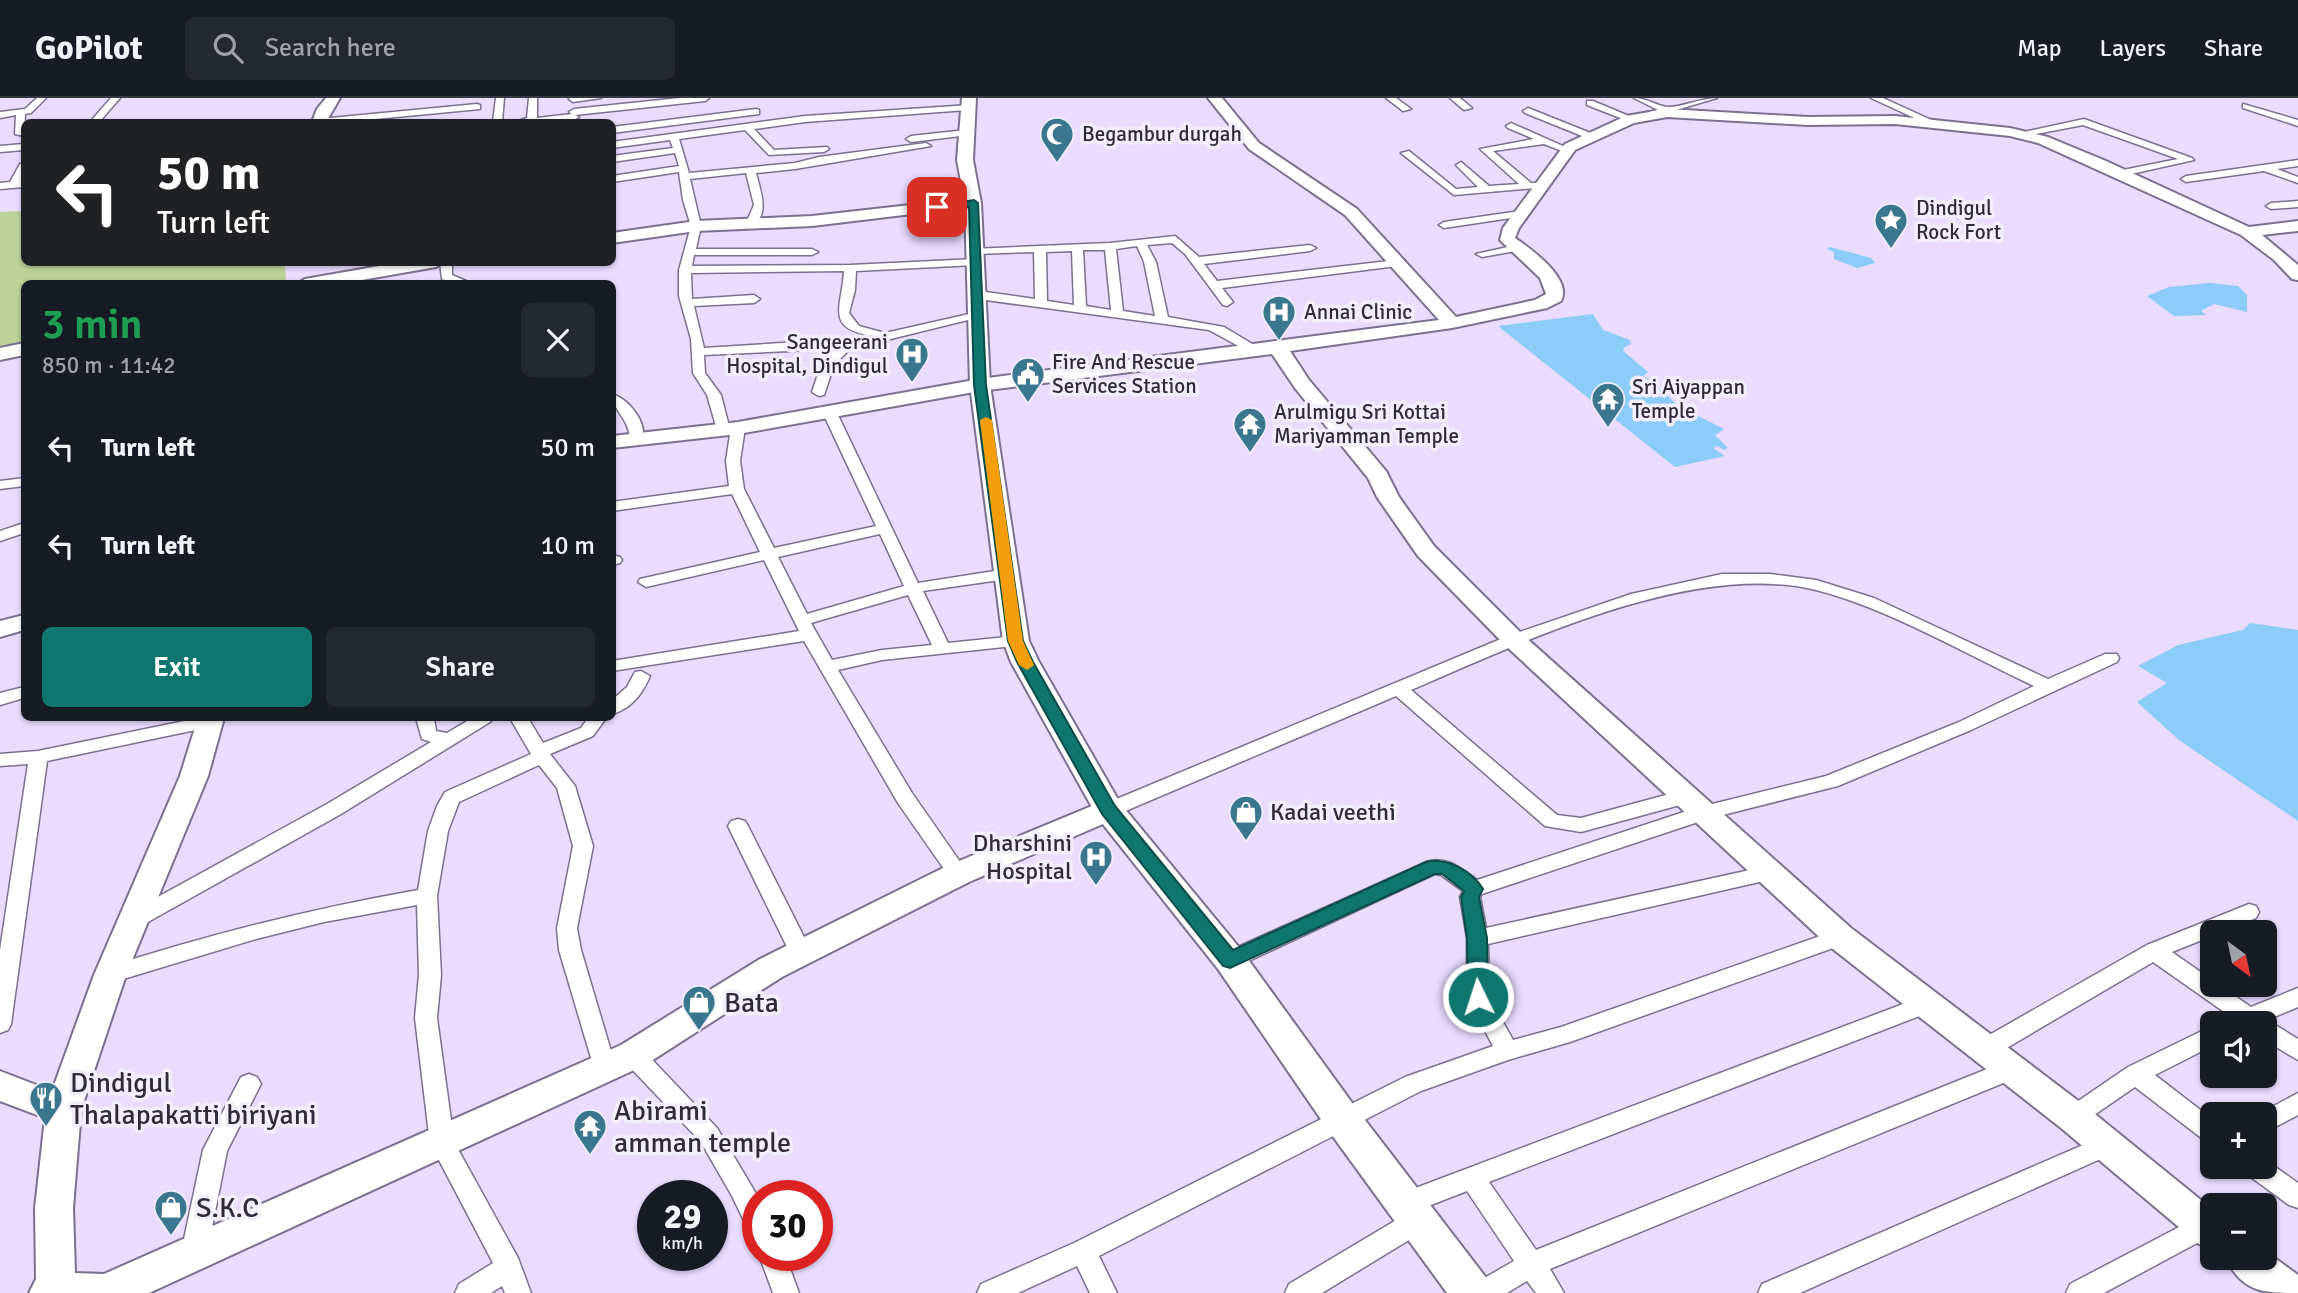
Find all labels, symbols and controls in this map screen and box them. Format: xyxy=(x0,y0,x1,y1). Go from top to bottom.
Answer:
search box xyxy=(185,17,675,80)
text: GoPilot xyxy=(35,28,143,69)
icon: search xyxy=(209,29,247,67)
text: Search here xyxy=(265,32,396,64)
text: Map xyxy=(2017,33,2062,63)
text: Layers xyxy=(2100,33,2166,63)
text: Share xyxy=(2204,33,2263,63)
mosque icon: Begambur durgah xyxy=(1038,115,1076,164)
place label: Begambur durgah xyxy=(1082,121,1242,147)
text: 50 m xyxy=(157,143,260,203)
icon: left xyxy=(42,147,133,238)
pin xyxy=(907,177,967,237)
icon: arrive xyxy=(918,188,956,226)
place label: Dindigul Rock Fort xyxy=(1916,195,2001,245)
place icon: Dindigul Rock Fort xyxy=(1872,201,1910,250)
text: Turn left xyxy=(157,203,270,242)
hospital icon: Annai Clinic xyxy=(1260,293,1298,342)
text: 3 min xyxy=(42,299,143,350)
place label: Annai Clinic xyxy=(1304,299,1412,325)
button: close xyxy=(521,303,595,377)
place label: Sangeerani Hospital, Dindigul xyxy=(726,329,888,379)
hospital icon: Sangeerani Hospital, Dindigul xyxy=(893,335,931,384)
place label: Fire And Rescue Services Station xyxy=(1052,349,1197,399)
text: 850 m · 11:42 xyxy=(42,351,176,380)
public building icon: Fire And Rescue Services Station xyxy=(1009,355,1047,404)
place label: Sri Aiyappan Temple xyxy=(1632,374,1745,424)
temple icon: Sri Aiyappan Temple xyxy=(1589,380,1627,429)
place label: Arulmigu Sri Kottai Mariyamman Temple xyxy=(1274,399,1459,449)
temple icon: Arulmigu Sri Kottai Mariyamman Temple xyxy=(1231,405,1269,454)
icon: left xyxy=(42,429,80,467)
text: Turn left xyxy=(101,432,195,464)
text: 50 m xyxy=(540,432,595,464)
icon: left xyxy=(42,527,80,565)
text: Turn left xyxy=(101,530,195,562)
text: 10 m xyxy=(540,530,595,562)
button: Exit xyxy=(42,627,312,707)
button: Share xyxy=(326,627,595,707)
shop icon: Kadai veethi xyxy=(1227,793,1265,842)
place label: Kadai veethi xyxy=(1270,797,1396,827)
place label: Dharshini Hospital xyxy=(973,828,1072,886)
hospital icon: Dharshini Hospital xyxy=(1077,838,1115,887)
north arrow xyxy=(2200,920,2277,998)
map controls xyxy=(2200,920,2277,1270)
position arrow xyxy=(1441,960,1515,1034)
shop icon: Bata xyxy=(680,983,718,1032)
place label: Bata xyxy=(724,986,779,1020)
button: sound xyxy=(2200,1011,2277,1088)
place label: Dindigul Thalapakatti biriyani xyxy=(70,1066,317,1132)
restaurant icon: Dindigul Thalapakatti biriyani xyxy=(27,1079,65,1128)
place label: Abirami amman temple xyxy=(614,1094,791,1160)
button: + xyxy=(2200,1102,2277,1179)
temple icon: Abirami amman temple xyxy=(571,1107,609,1156)
speed limit sign: 30 xyxy=(742,1180,833,1271)
shop icon: S.K.C xyxy=(152,1188,190,1237)
place label: S.K.C xyxy=(196,1191,259,1225)
button: − xyxy=(2200,1193,2277,1270)
text: 29 xyxy=(664,1195,701,1238)
text: km/h xyxy=(662,1232,703,1254)

